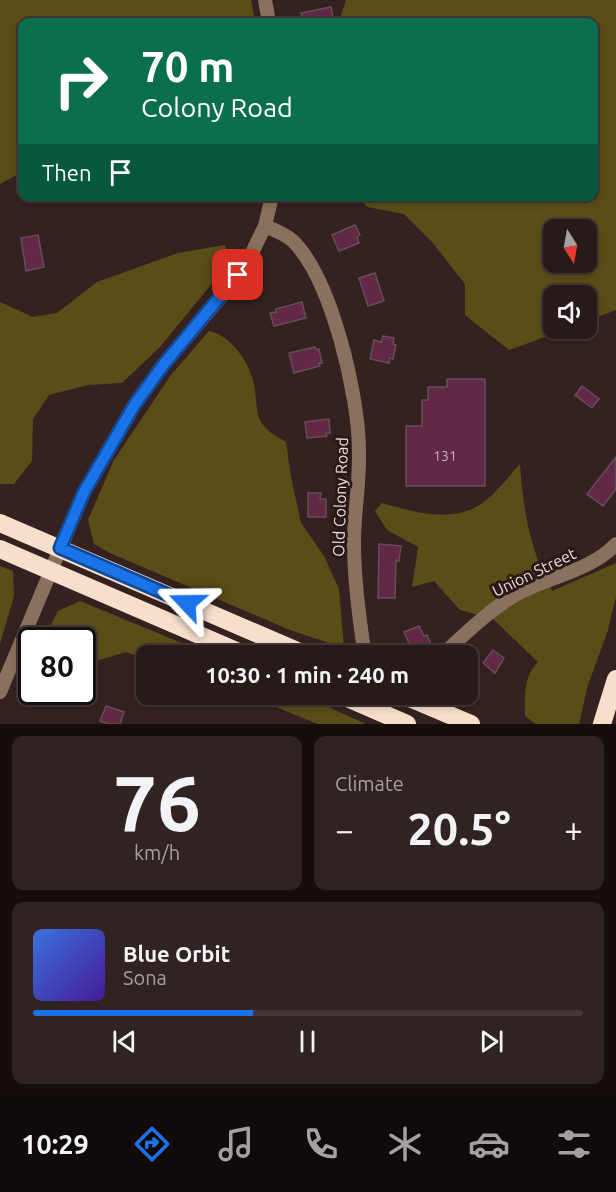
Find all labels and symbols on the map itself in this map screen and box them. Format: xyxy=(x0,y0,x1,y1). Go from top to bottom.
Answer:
north arrow xyxy=(543,219,597,273)
pin xyxy=(212,249,263,300)
street label: Old Colony Road xyxy=(329,437,351,557)
house number: 131 xyxy=(433,448,457,464)
street label: Union Street xyxy=(489,544,579,600)
position arrow xyxy=(155,571,219,635)
speed limit sign: 80 xyxy=(18,627,96,705)

